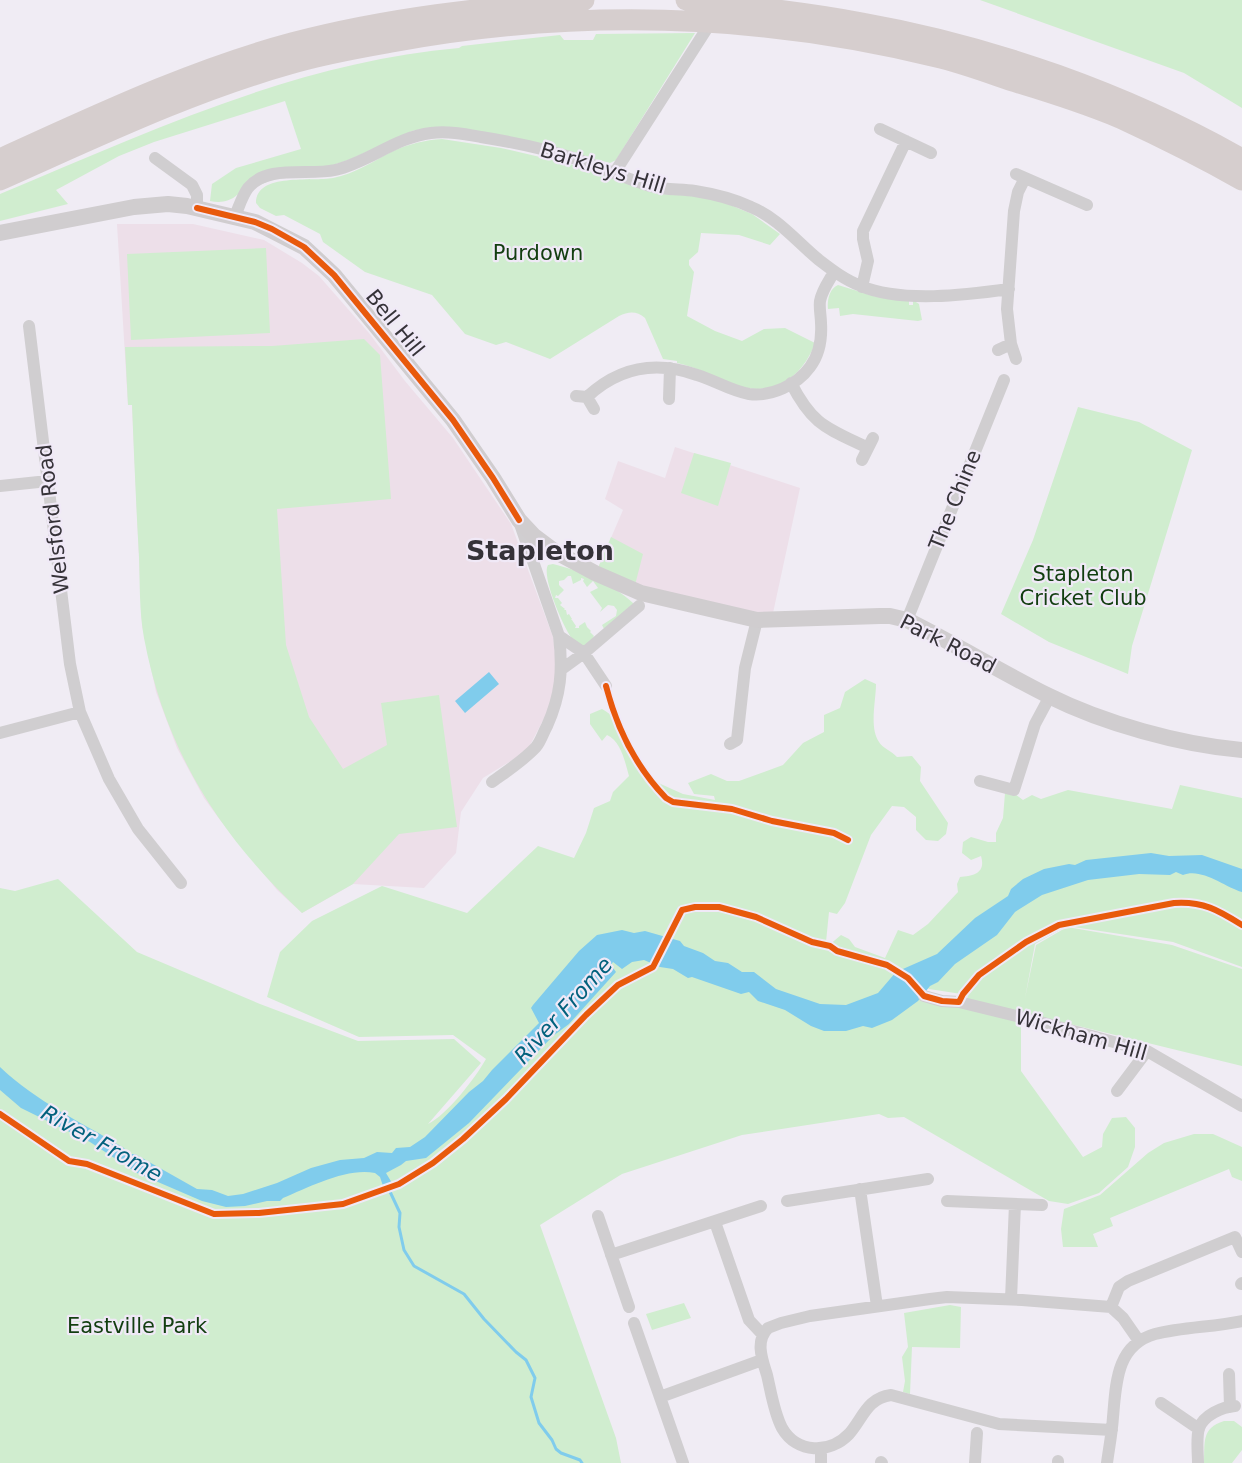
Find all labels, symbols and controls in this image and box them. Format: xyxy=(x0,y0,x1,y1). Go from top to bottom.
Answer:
street label: Barkleys Hill xyxy=(537,137,669,199)
park label: Purdown xyxy=(493,241,583,265)
street label: Bell Hill xyxy=(361,285,429,361)
street label: Welsford Road xyxy=(32,443,74,595)
street label: The Chine xyxy=(924,446,986,554)
district label: Stapleton xyxy=(466,535,614,566)
park label: Stapleton Cricket Club xyxy=(1019,562,1147,610)
street label: Park Road xyxy=(896,610,1000,678)
water label: River Frome xyxy=(509,952,618,1069)
street label: Wickham Hill xyxy=(1012,1005,1150,1065)
water label: River Frome xyxy=(37,1100,166,1187)
park label: Eastville Park xyxy=(67,1314,208,1338)

